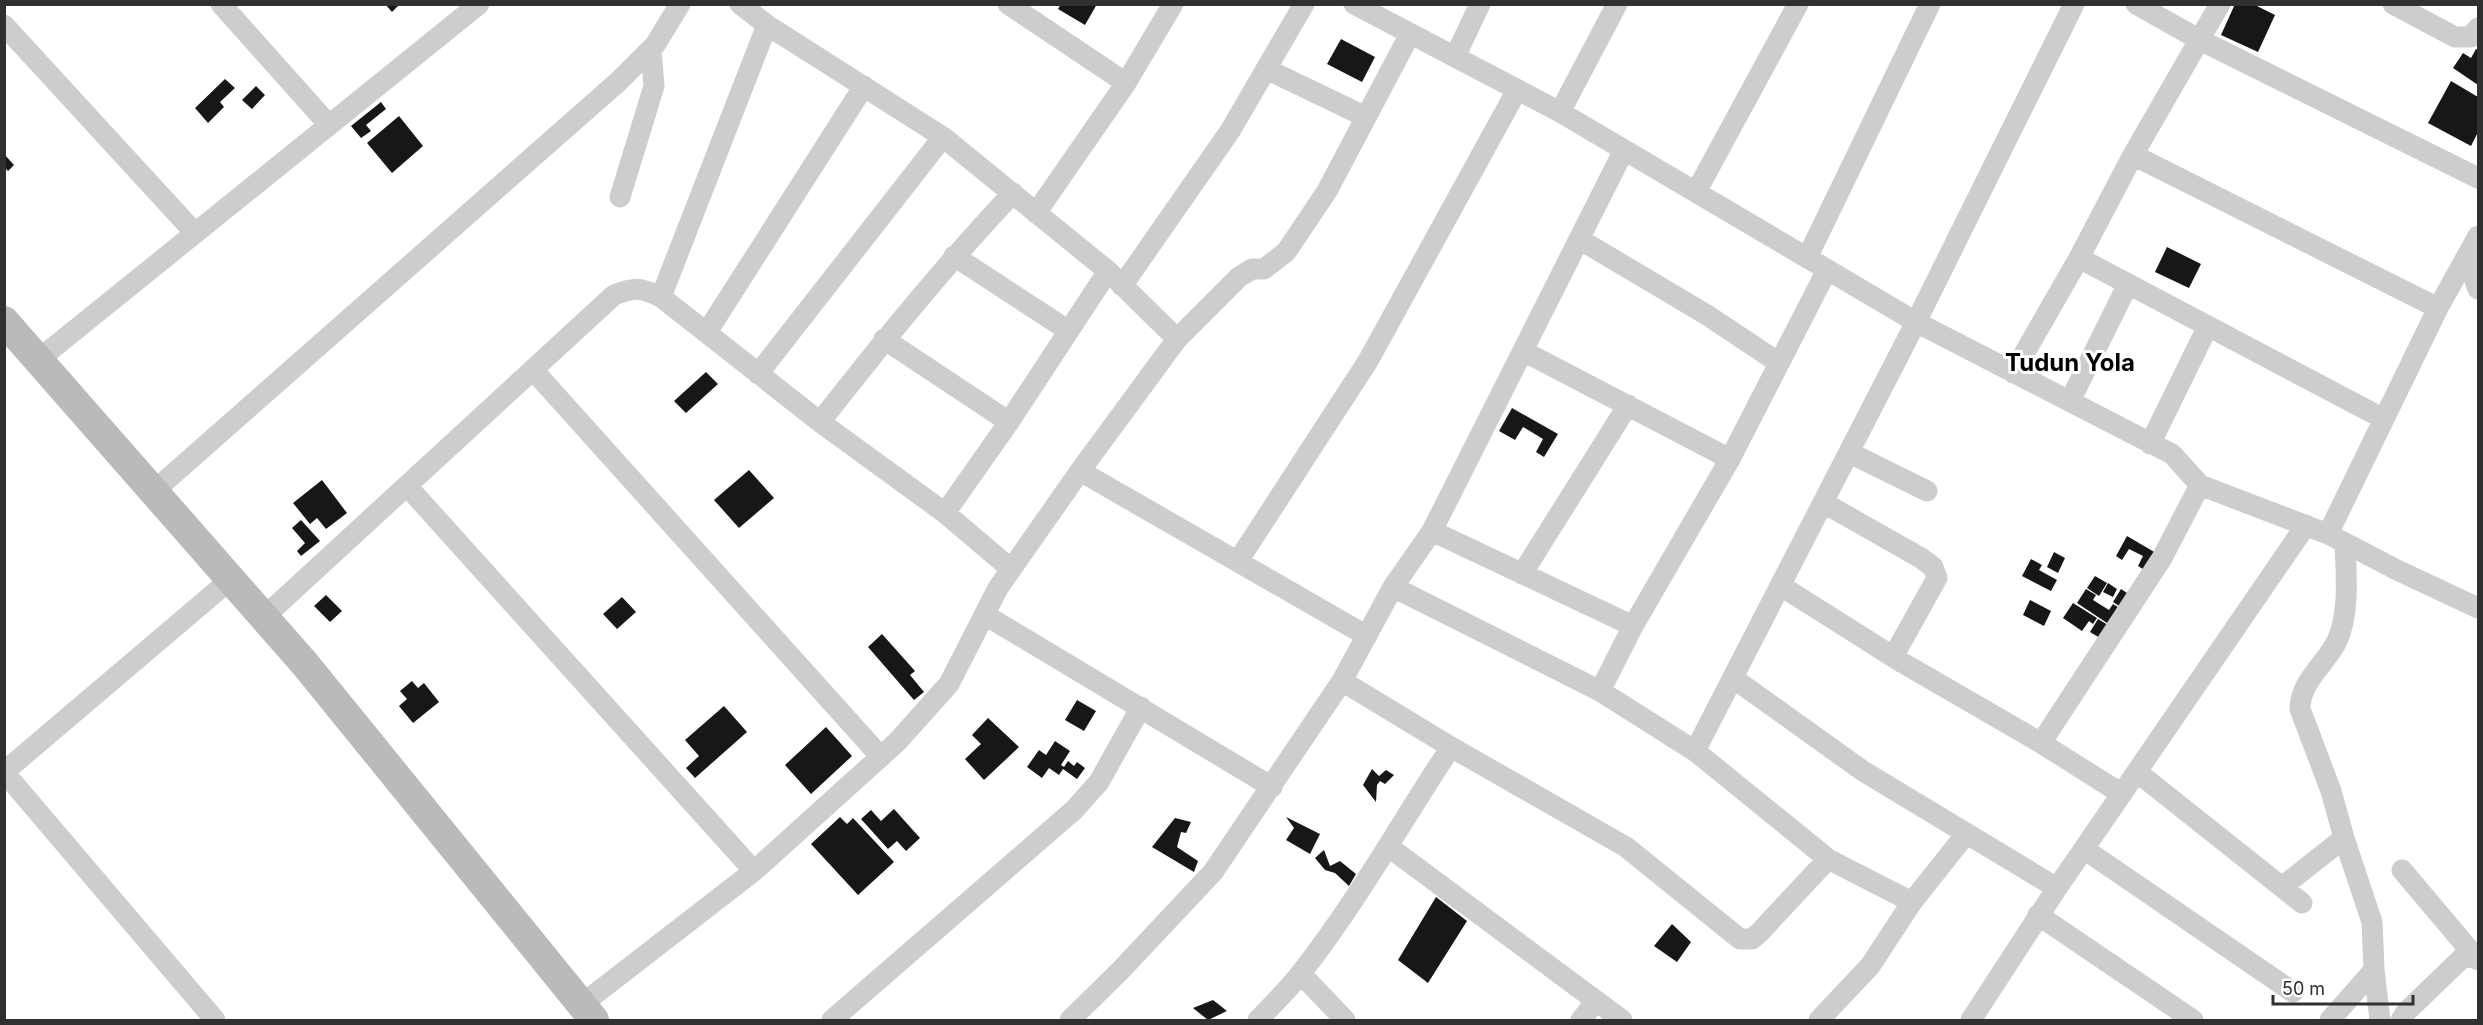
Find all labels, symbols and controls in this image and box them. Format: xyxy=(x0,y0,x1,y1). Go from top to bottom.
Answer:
district label: Tudun Yola xyxy=(2005,348,2135,377)
scale bar xyxy=(2273,968,2412,1006)
text: 50 m xyxy=(2282,978,2325,999)

